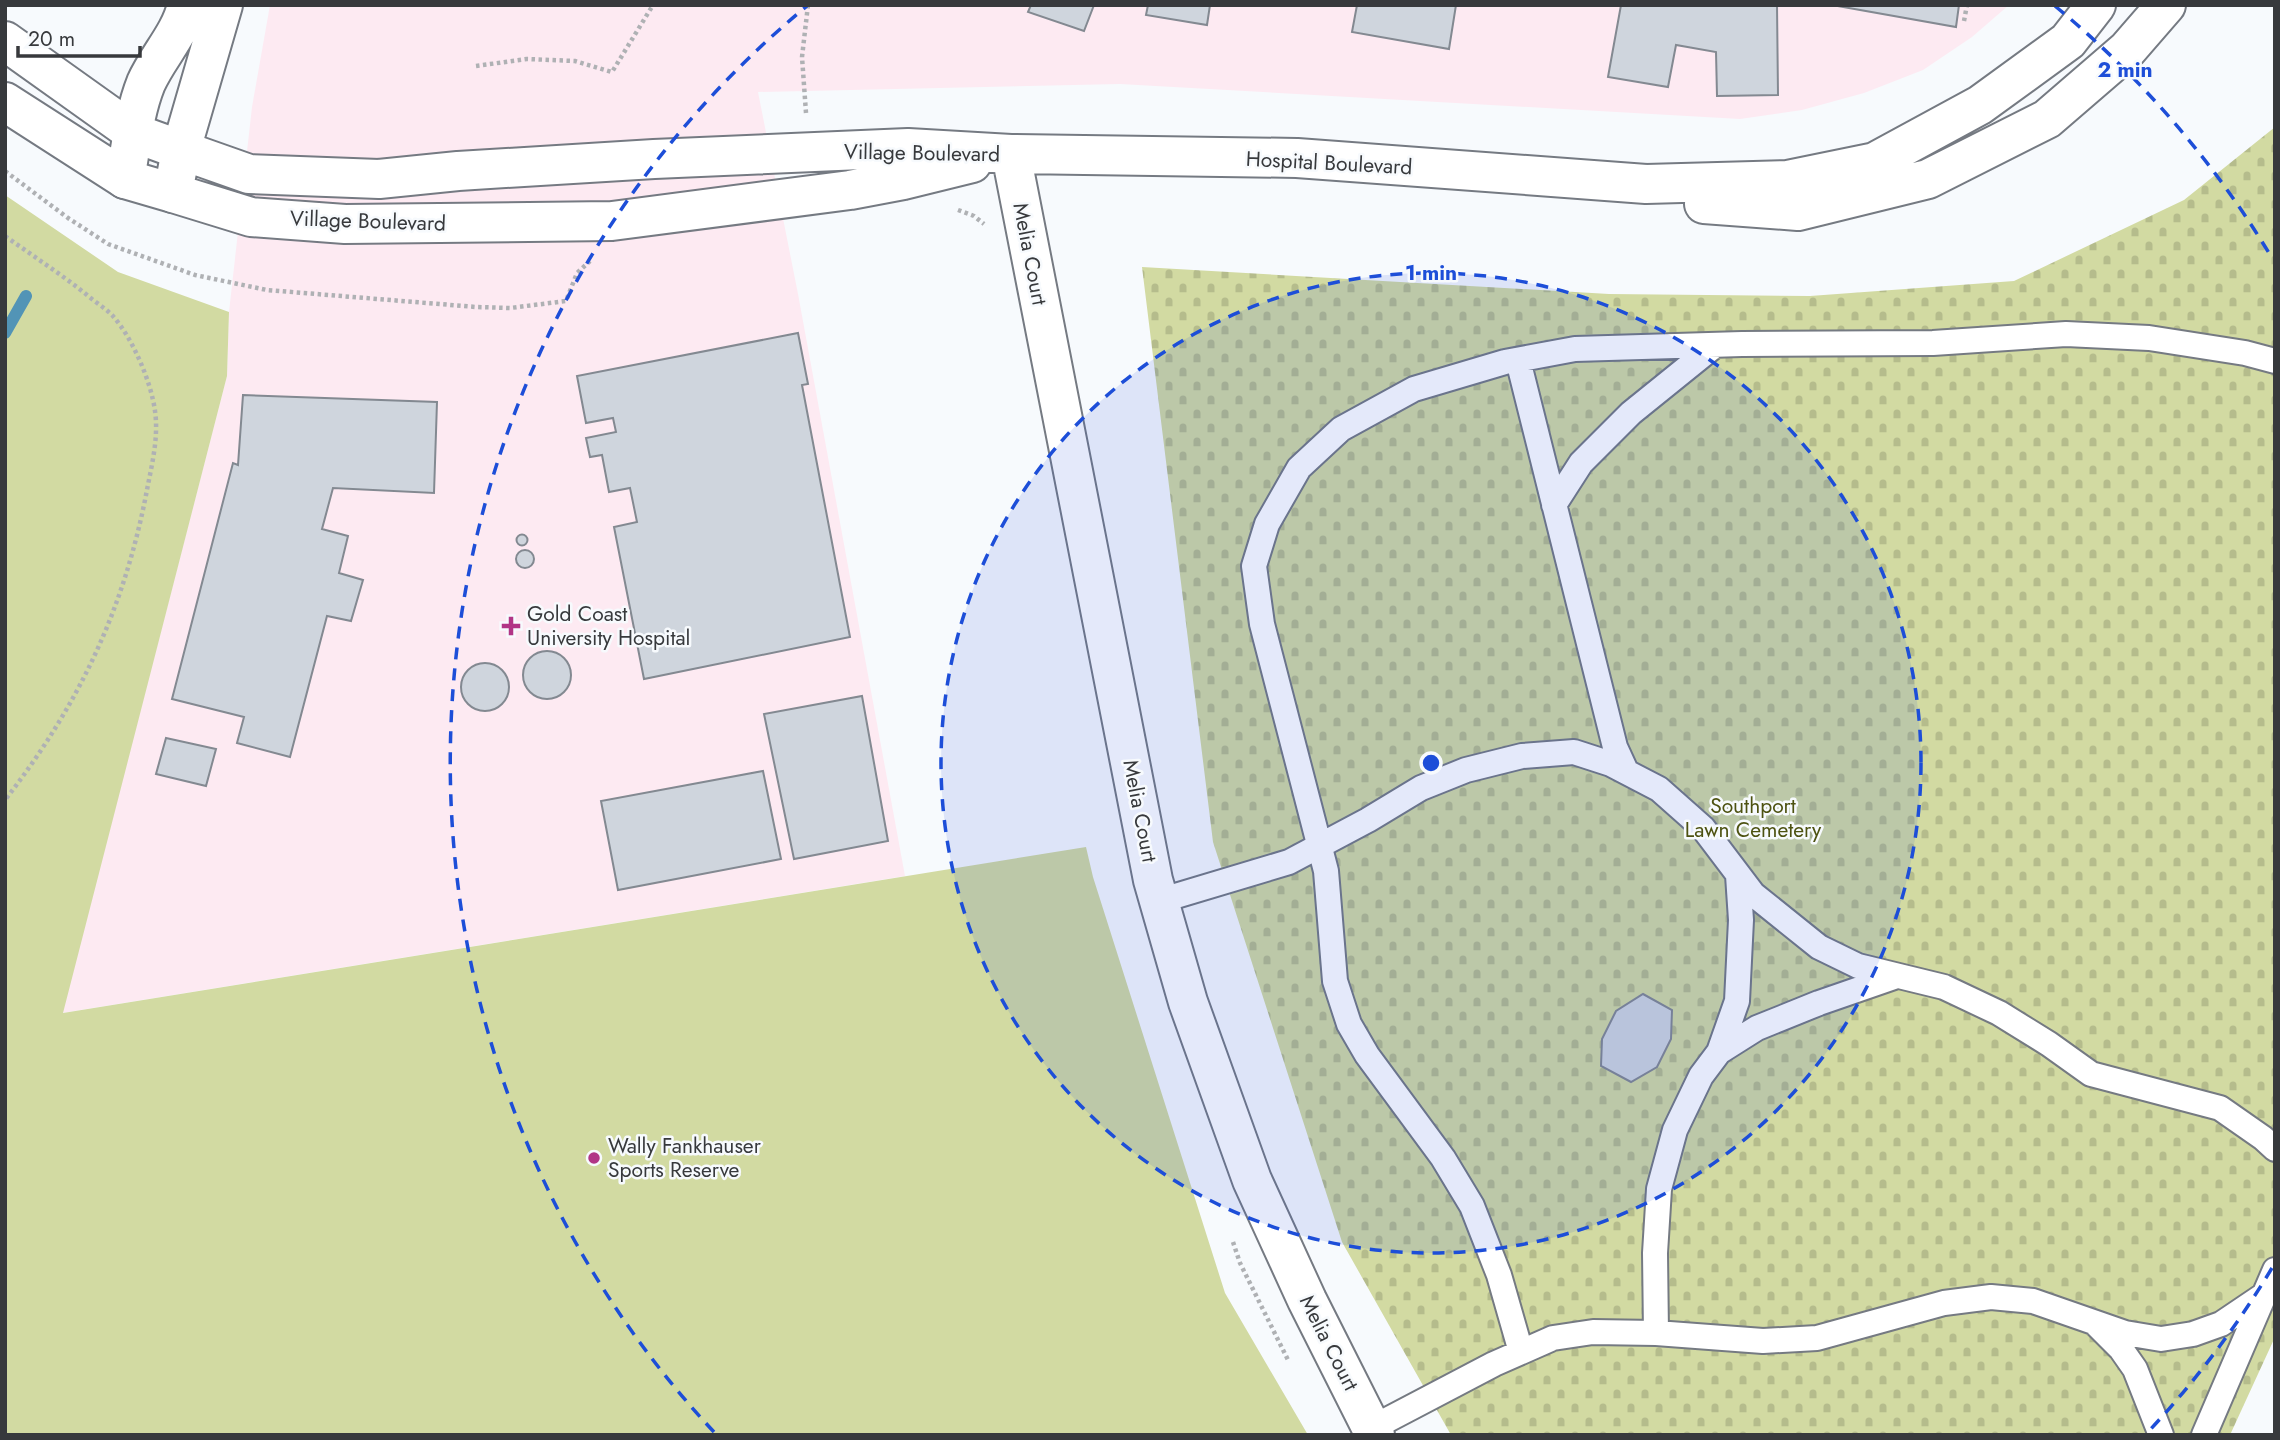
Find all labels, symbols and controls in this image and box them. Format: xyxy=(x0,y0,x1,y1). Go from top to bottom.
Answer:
scale bar xyxy=(18,14,140,58)
text: 20 m xyxy=(28,24,75,54)
text: 2 min xyxy=(2097,55,2153,85)
street label: Village Boulevard xyxy=(844,137,1000,169)
street label: Hospital Boulevard xyxy=(1245,144,1413,182)
street label: Melia Court xyxy=(1005,200,1055,308)
street label: Village Boulevard xyxy=(289,203,447,239)
text: 1 min xyxy=(1405,258,1457,288)
place label: Gold Coast University Hospital xyxy=(527,599,690,653)
marker: Gold Coast University Hospital xyxy=(501,616,521,636)
centre of rings xyxy=(1419,751,1443,775)
street label: Melia Court xyxy=(1115,757,1165,865)
park label: Southport Lawn Cemetery xyxy=(1685,791,1822,845)
place label: Wally Fankhauser Sports Reserve xyxy=(608,1131,762,1185)
marker: Wally Fankhauser Sports Reserve xyxy=(586,1150,602,1166)
street label: Melia Court xyxy=(1292,1290,1366,1396)

